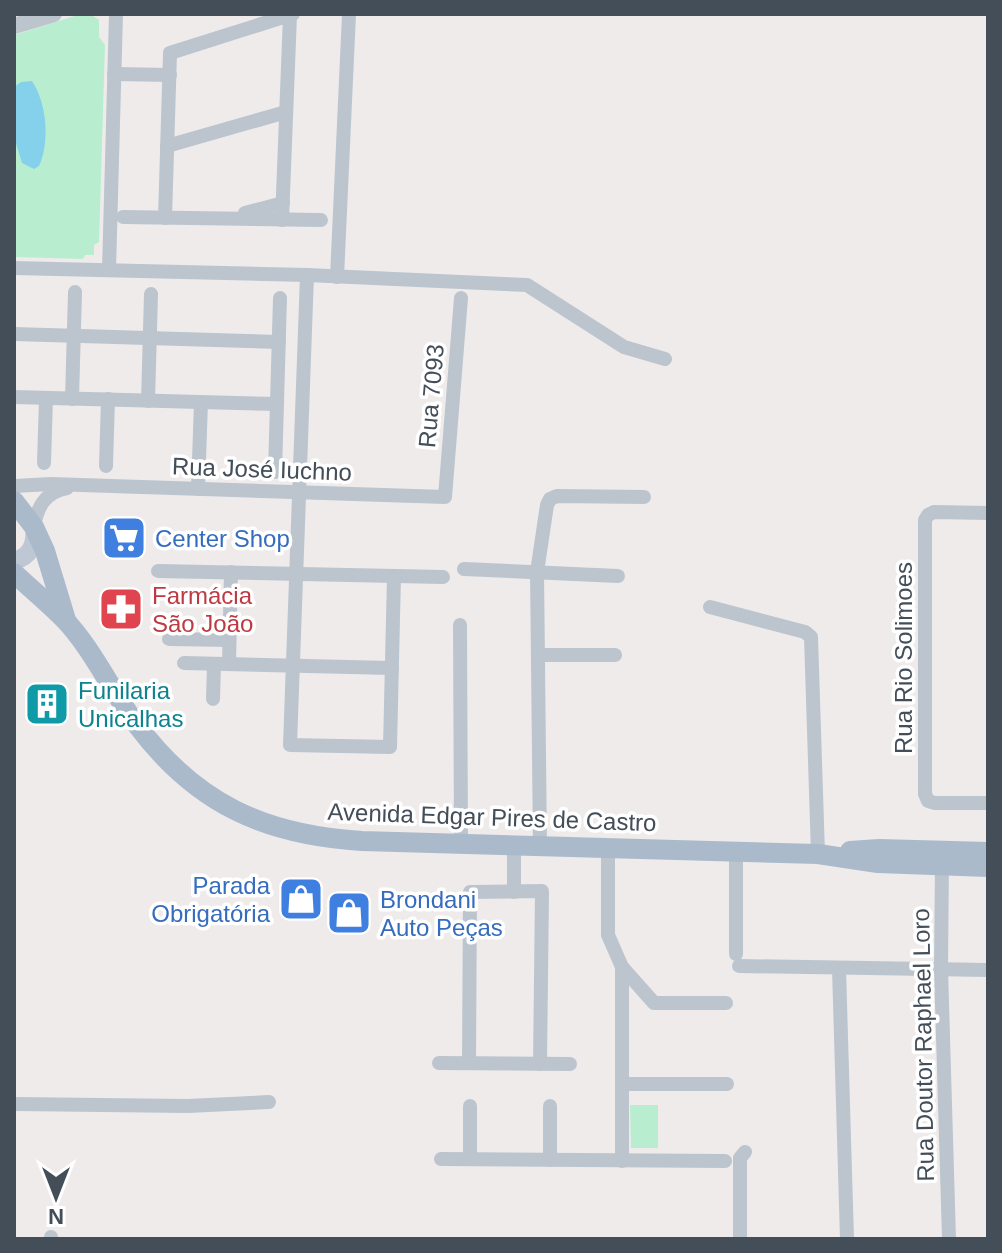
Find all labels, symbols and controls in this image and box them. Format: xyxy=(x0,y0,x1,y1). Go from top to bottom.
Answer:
street label: Rua 7093 xyxy=(413,343,449,449)
street label: Rua José Iuchno xyxy=(172,452,352,486)
supermarket icon: Center Shop xyxy=(100,514,148,562)
place label: Center Shop xyxy=(155,525,290,552)
street label: Rua Rio Solimoes xyxy=(890,562,917,754)
place label: Farmácia São João xyxy=(152,582,253,637)
pharmacy icon: Farmácia São João xyxy=(97,585,145,633)
place label: Funilaria Unicalhas xyxy=(78,677,183,732)
building icon: Funilaria Unicalhas xyxy=(23,680,71,728)
street label: Avenida Edgar Pires de Castro xyxy=(327,798,657,836)
place label: Parada Obrigatória xyxy=(151,872,271,927)
shop icon: Parada Obrigatória xyxy=(277,875,325,923)
place label: Brondani Auto Peças xyxy=(380,886,503,941)
shop icon: Brondani Auto Peças xyxy=(325,889,373,937)
street label: Rua Doutor Raphael Loro xyxy=(907,908,939,1182)
north arrow xyxy=(16,1157,96,1237)
text: N xyxy=(48,1204,64,1229)

